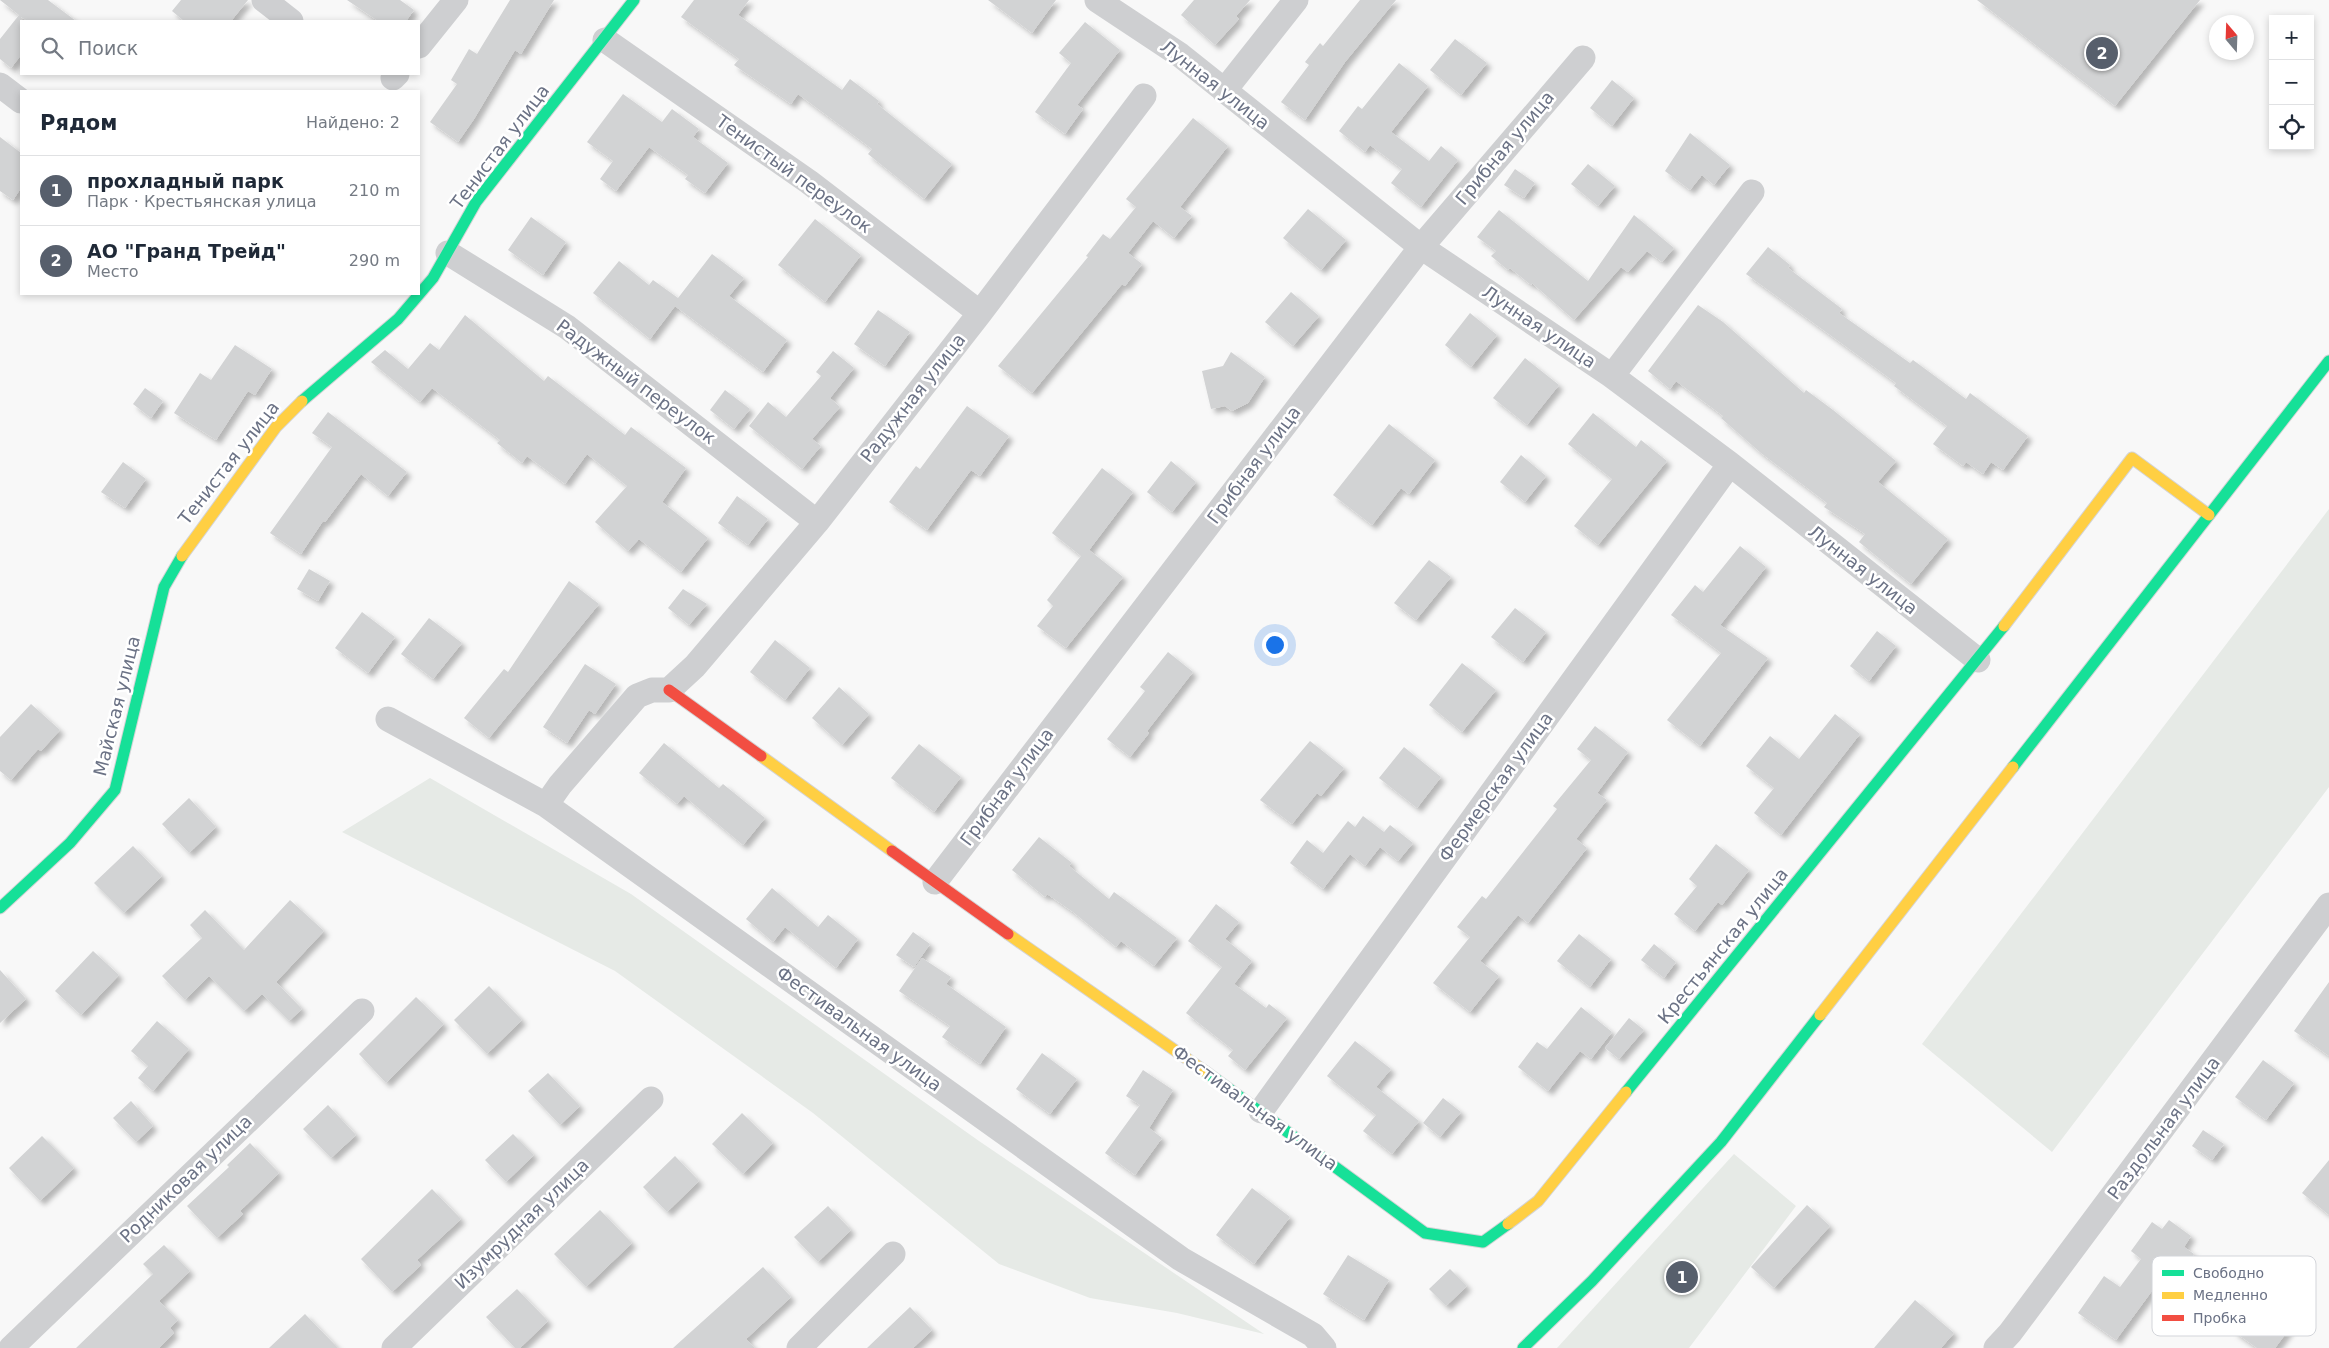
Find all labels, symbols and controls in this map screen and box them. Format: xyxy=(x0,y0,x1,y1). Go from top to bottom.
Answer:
north arrow xyxy=(2209,15,2254,60)
map controls xyxy=(2269,15,2314,150)
button: + xyxy=(2269,15,2314,60)
search box xyxy=(20,20,420,75)
icon: search xyxy=(38,34,66,62)
pin: 2 xyxy=(2086,34,2118,72)
street label: Лунная улица xyxy=(1157,36,1274,134)
text: Поиск xyxy=(78,37,138,59)
button: − xyxy=(2269,60,2314,105)
street label: Тенистая улица xyxy=(445,80,553,214)
street label: Грибная улица xyxy=(1451,87,1558,209)
button: locate xyxy=(2269,105,2314,150)
street label: Тенистый переулок xyxy=(712,110,876,237)
text: Рядом xyxy=(40,111,117,135)
text: Найдено: 2 xyxy=(306,113,400,132)
text: прохладный парк xyxy=(87,170,284,192)
text: 1 xyxy=(50,181,62,200)
text: 210 m xyxy=(349,181,400,200)
text: Парк · Крестьянская улица xyxy=(87,192,317,211)
text: АО "Гранд Трейд" xyxy=(87,240,286,262)
text: 2 xyxy=(50,251,62,270)
text: 290 m xyxy=(349,251,400,270)
text: Место xyxy=(87,262,139,281)
street label: Лунная улица xyxy=(1479,281,1600,372)
street label: Радужный переулок xyxy=(553,315,720,448)
street label: Радужная улица xyxy=(856,329,969,466)
street label: Тенистая улица xyxy=(173,397,283,529)
street label: Грибная улица xyxy=(1203,402,1305,528)
street label: Лунная улица xyxy=(1805,521,1922,619)
your location xyxy=(1262,632,1288,658)
street label: Майская улица xyxy=(89,634,144,778)
street label: Фермерская улица xyxy=(1434,708,1557,866)
street label: Грибная улица xyxy=(956,724,1058,850)
street label: Крестьянская улица xyxy=(1653,864,1792,1028)
street label: Фестивальная улица xyxy=(773,962,946,1096)
street label: Фестивальная улица xyxy=(1169,1041,1342,1175)
street label: Раздольная улица xyxy=(2103,1052,2224,1203)
street label: Родниковая улица xyxy=(115,1110,256,1247)
street label: Изумрудная улица xyxy=(450,1154,593,1293)
legend xyxy=(2152,1256,2316,1336)
pin: 1 xyxy=(1666,1258,1698,1296)
text: Свободно xyxy=(2193,1265,2264,1281)
text: Медленно xyxy=(2193,1287,2268,1303)
text: Пробка xyxy=(2193,1310,2247,1326)

